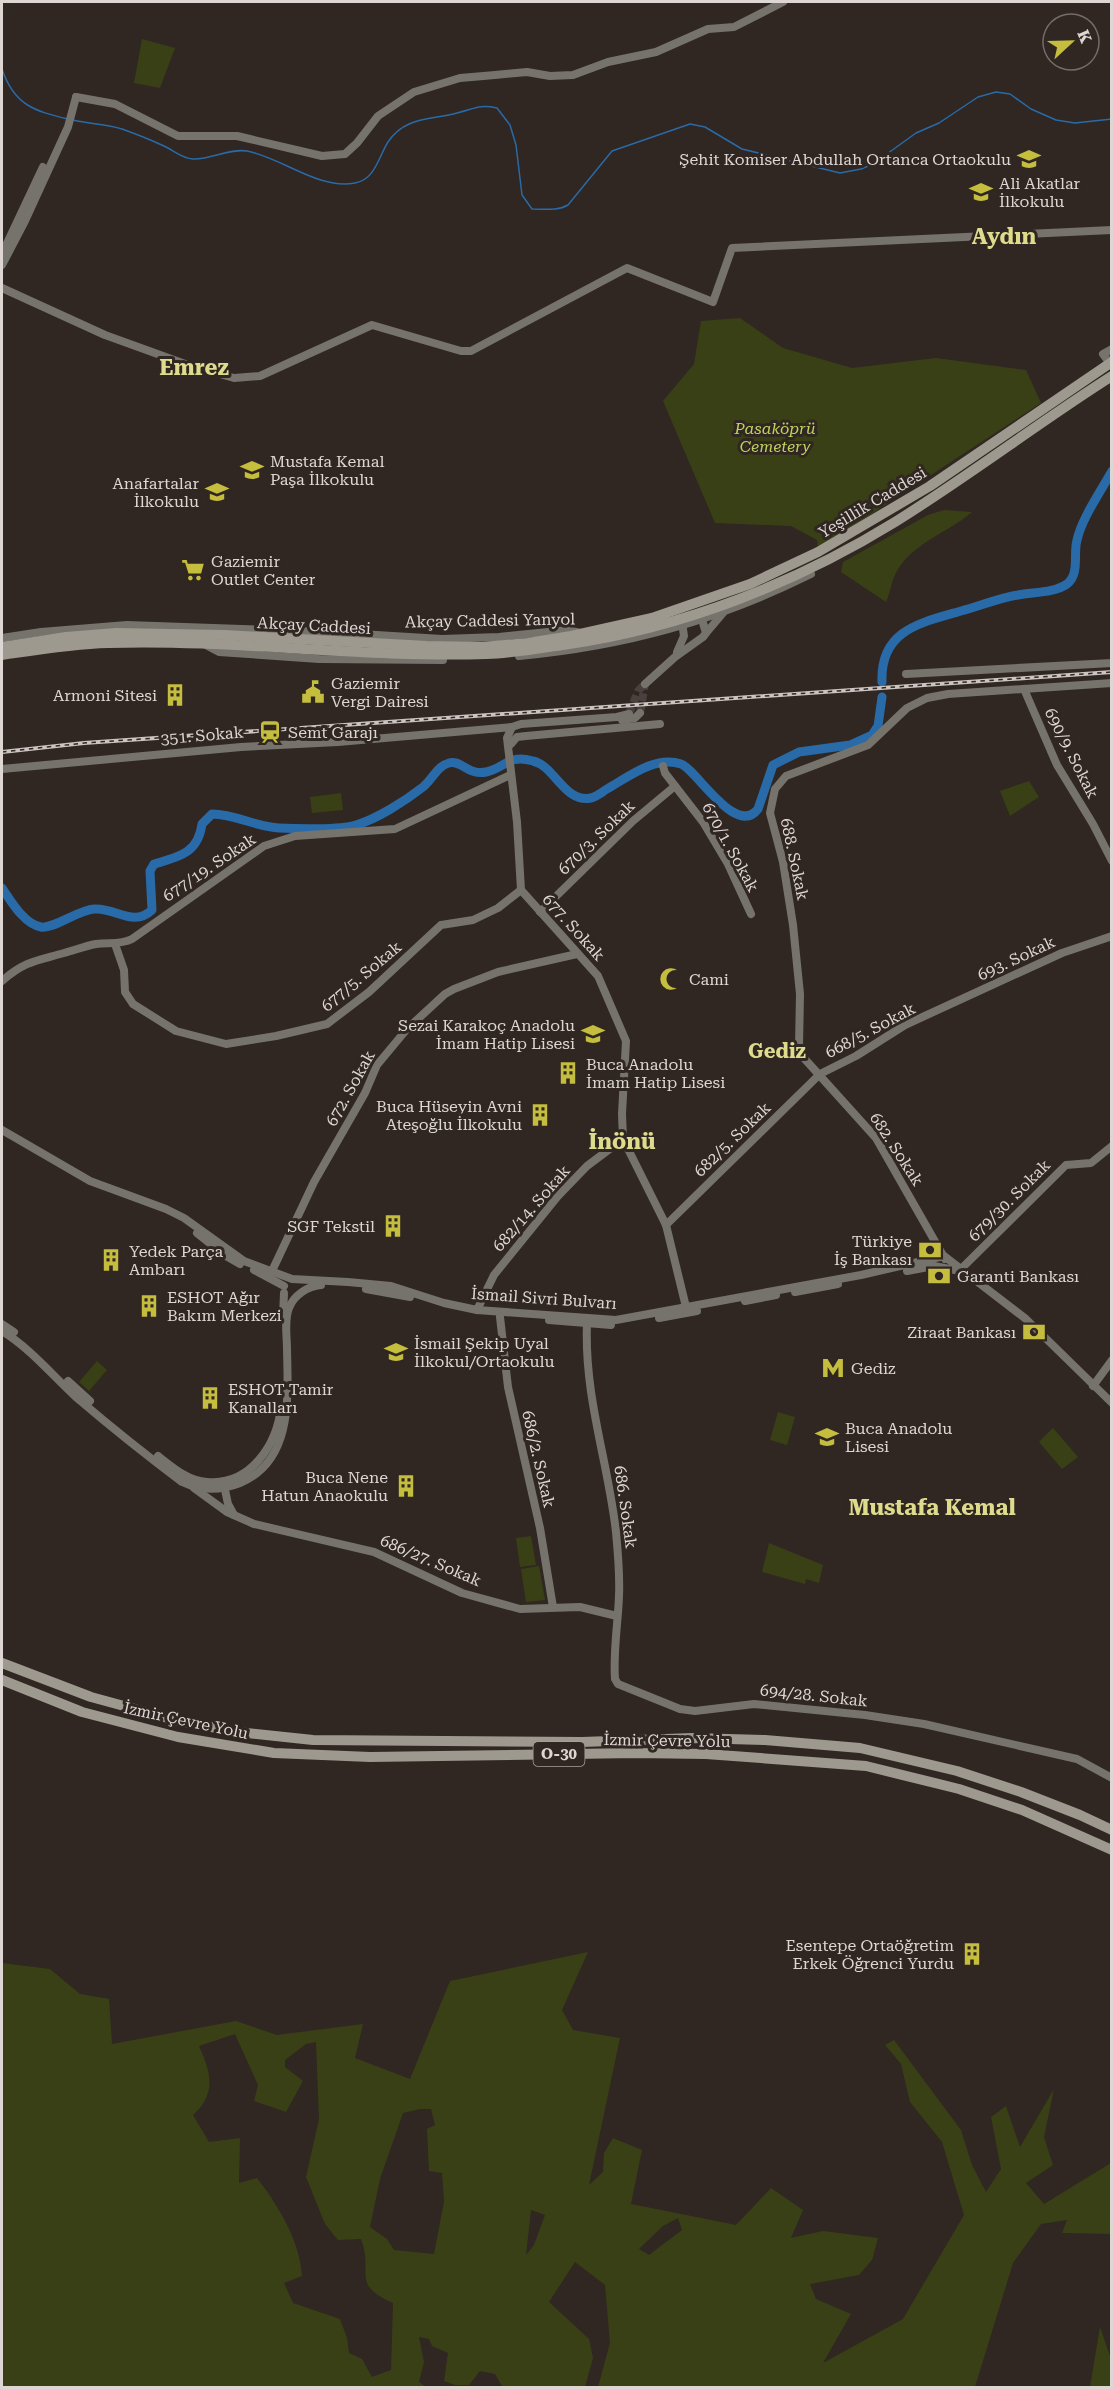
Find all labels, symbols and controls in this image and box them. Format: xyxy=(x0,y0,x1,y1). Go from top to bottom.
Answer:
north arrow xyxy=(1041,12,1101,72)
text: K xyxy=(1073,27,1096,46)
school or university icon: Şehit Komiser Abdullah Ortanca Ortaokulu xyxy=(1016,146,1042,172)
place label: Şehit Komiser Abdullah Ortanca Ortaokulu xyxy=(679,150,1011,169)
place label: Ali Akatlar İlkokulu xyxy=(999,174,1081,211)
school or university icon: Ali Akatlar İlkokulu xyxy=(968,179,994,205)
district label: Aydın xyxy=(972,224,1037,249)
district label: Emrez xyxy=(159,355,229,380)
park label: Pasaköprü Cemetery xyxy=(733,419,816,456)
place label: Mustafa Kemal Paşa İlkokulu xyxy=(270,452,384,489)
school or university icon: Mustafa Kemal Paşa İlkokulu xyxy=(239,457,265,483)
street label: Yeşillik Caddesi xyxy=(815,463,930,542)
place label: Anafartalar İlkokulu xyxy=(113,474,199,511)
school or university icon: Anafartalar İlkokulu xyxy=(204,479,230,505)
place label: Gaziemir Outlet Center xyxy=(211,552,316,589)
supermarket icon: Gaziemir Outlet Center xyxy=(180,557,206,583)
street label: Akçay Caddesi Yanyol xyxy=(405,610,575,631)
street label: Akçay Caddesi xyxy=(257,613,371,638)
place label: Gaziemir Vergi Dairesi xyxy=(331,674,429,711)
public building icon: Gaziemir Vergi Dairesi xyxy=(300,679,326,705)
building icon: Armoni Sitesi xyxy=(162,682,188,708)
place label: Armoni Sitesi xyxy=(53,686,157,705)
street label: 690/9. Sokak xyxy=(1041,705,1103,802)
station icon: Semt Garajı xyxy=(257,719,283,745)
street label: 351. Sokak xyxy=(160,722,244,749)
place label: Semt Garajı xyxy=(288,723,378,742)
street label: 670/3. Sokak xyxy=(554,796,639,879)
street label: 670/1. Sokak xyxy=(698,799,763,895)
street label: 688. Sokak xyxy=(777,816,812,902)
street label: 677/19. Sokak xyxy=(159,829,259,906)
street label: 677. Sokak xyxy=(539,890,609,965)
street label: 693. Sokak xyxy=(974,932,1058,985)
street label: 677/5. Sokak xyxy=(317,937,405,1016)
mosque icon: Cami xyxy=(658,966,684,992)
place label: Cami xyxy=(689,970,729,989)
street label: 668/5. Sokak xyxy=(822,999,918,1062)
place label: Sezai Karakoç Anadolu İmam Hatip Lisesi xyxy=(398,1016,575,1053)
school or university icon: Sezai Karakoç Anadolu İmam Hatip Lisesi xyxy=(580,1021,606,1047)
district label: Gediz xyxy=(748,1039,806,1063)
street label: 672. Sokak xyxy=(322,1047,379,1129)
place label: Buca Anadolu İmam Hatip Lisesi xyxy=(586,1055,725,1092)
building icon: Buca Anadolu İmam Hatip Lisesi xyxy=(555,1060,581,1086)
place label: Buca Hüseyin Avni Ateşoğlu İlkokulu xyxy=(376,1097,522,1134)
street label: 682/5. Sokak xyxy=(690,1098,775,1181)
building icon: Buca Hüseyin Avni Ateşoğlu İlkokulu xyxy=(527,1102,553,1128)
street label: 682. Sokak xyxy=(866,1109,927,1189)
district label: İnönü xyxy=(589,1128,656,1154)
street label: 679/30. Sokak xyxy=(964,1155,1054,1245)
street label: 682/14. Sokak xyxy=(489,1161,574,1255)
building icon: SGF Tekstil xyxy=(380,1213,406,1239)
place label: SGF Tekstil xyxy=(287,1217,375,1236)
place label: Türkiye İş Bankası xyxy=(834,1232,912,1269)
bank icon: Türkiye İş Bankası xyxy=(917,1237,943,1263)
place label: Yedek Parça Ambarı xyxy=(129,1242,224,1279)
building icon: Yedek Parça Ambarı xyxy=(98,1247,124,1273)
bank icon: Garanti Bankası xyxy=(926,1263,952,1289)
place label: Garanti Bankası xyxy=(957,1267,1079,1286)
street label: İsmail Sivri Bulvarı xyxy=(471,1284,617,1313)
place label: ESHOT Ağır Bakım Merkezi xyxy=(167,1288,282,1325)
building icon: ESHOT Ağır Bakım Merkezi xyxy=(136,1293,162,1319)
bank icon: Ziraat Bankası xyxy=(1021,1319,1047,1345)
place label: Ziraat Bankası xyxy=(907,1323,1016,1342)
place label: İsmail Şekip Uyal İlkokul/Ortaokulu xyxy=(414,1334,554,1371)
school or university icon: İsmail Şekip Uyal İlkokul/Ortaokulu xyxy=(383,1339,409,1365)
metro station icon: Gediz xyxy=(820,1355,846,1381)
place label: Gediz xyxy=(851,1359,896,1378)
place label: ESHOT Tamir Kanalları xyxy=(228,1380,334,1417)
building icon: ESHOT Tamir Kanalları xyxy=(197,1385,223,1411)
street label: 686/2. Sokak xyxy=(518,1409,559,1510)
place label: Buca Anadolu Lisesi xyxy=(845,1419,952,1456)
school or university icon: Buca Anadolu Lisesi xyxy=(814,1424,840,1450)
street label: 686. Sokak xyxy=(610,1464,641,1550)
place label: Buca Nene Hatun Anaokulu xyxy=(261,1468,388,1505)
building icon: Buca Nene Hatun Anaokulu xyxy=(393,1473,419,1499)
district label: Mustafa Kemal xyxy=(848,1495,1016,1520)
street label: 686/27. Sokak xyxy=(377,1531,484,1590)
street label: 694/28. Sokak xyxy=(759,1680,869,1711)
street label: İzmir Çevre Yolu xyxy=(122,1698,250,1743)
street label: İzmir Çevre Yolu xyxy=(603,1730,731,1751)
road number: O-30 xyxy=(534,1742,584,1766)
place label: Esentepe Ortaöğretim Erkek Öğrenci Yurdu xyxy=(785,1936,954,1973)
building icon: Esentepe Ortaöğretim Erkek Öğrenci Yurdu xyxy=(959,1941,985,1967)

